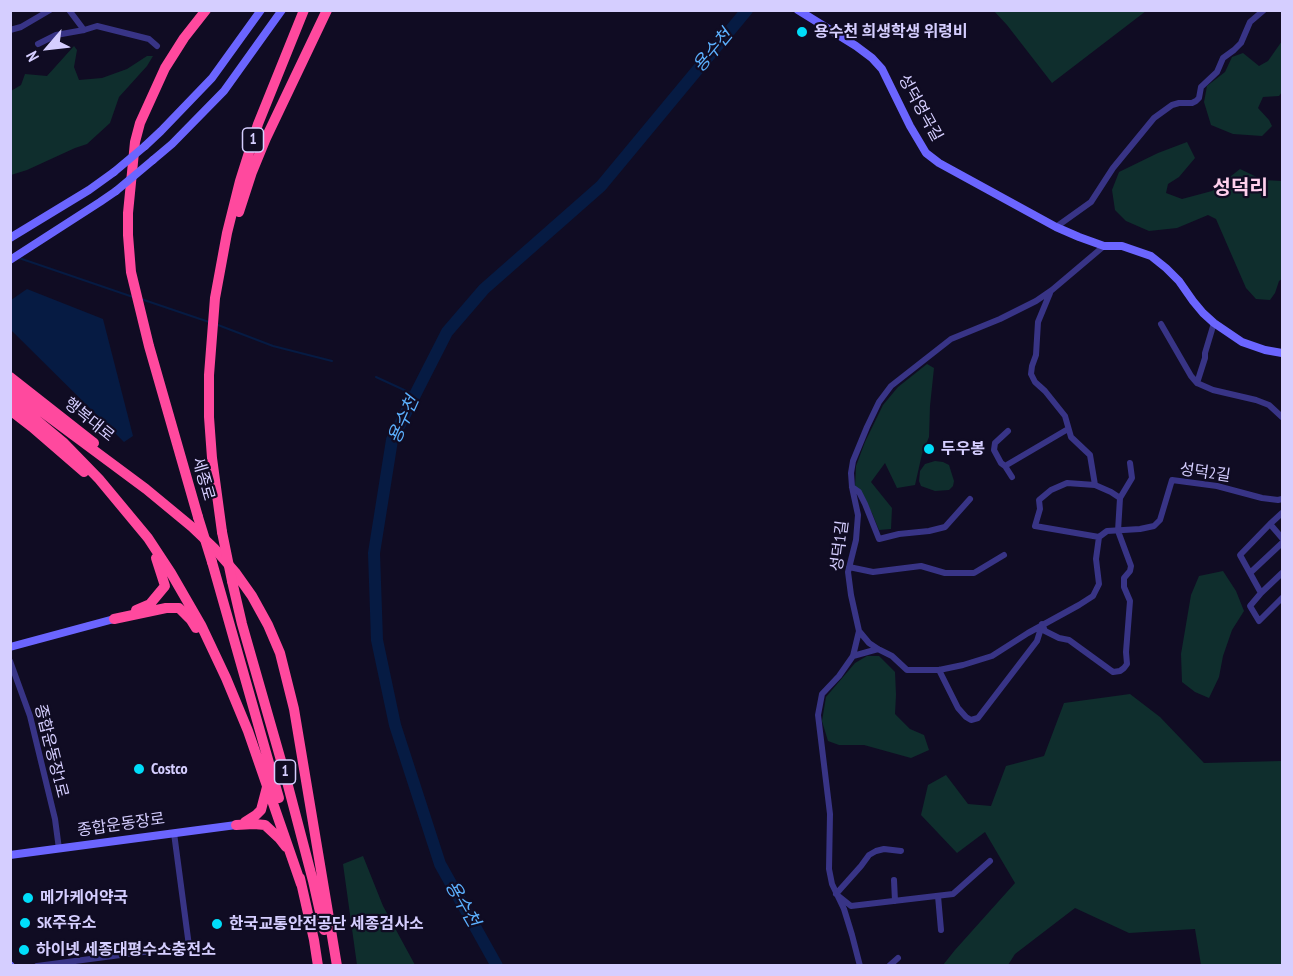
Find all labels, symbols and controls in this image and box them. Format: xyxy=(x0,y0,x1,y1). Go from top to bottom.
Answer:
north arrow xyxy=(18,18,78,78)
place label: 용수천 희생학생 위령비 xyxy=(814,22,968,42)
water label: 용수천 xyxy=(689,25,737,77)
marker: 용수천 희생학생 위령비 xyxy=(795,25,809,39)
text: N xyxy=(21,48,43,65)
street label: 성덕영곡길 xyxy=(894,71,946,145)
road number: 1 xyxy=(242,128,264,152)
district label: 성덕리 xyxy=(1212,176,1268,200)
water label: 용수천 xyxy=(384,393,424,447)
street label: 행복대로 xyxy=(60,394,118,446)
place label: 두우봉 xyxy=(941,439,985,459)
marker: 두우봉 xyxy=(922,442,936,456)
street label: 세종로 xyxy=(188,455,218,503)
street label: 성덕2길 xyxy=(1178,460,1232,486)
street label: 성덕1길 xyxy=(827,519,853,573)
street label: 종합운동장1로 xyxy=(30,702,72,800)
place label: Costco xyxy=(151,759,188,779)
road number: 1 xyxy=(274,760,296,784)
marker: Costco xyxy=(132,762,146,776)
street label: 종합운동장로 xyxy=(76,809,166,841)
water label: 용수천 xyxy=(440,877,484,931)
place label: 메가케어약국 xyxy=(40,888,128,908)
marker: 메가케어약국 xyxy=(21,891,35,905)
place label: SK주유소 xyxy=(37,913,96,933)
place label: 한국교통안전공단 세종검사소 xyxy=(229,914,424,934)
marker: SK주유소 xyxy=(18,916,32,930)
marker: 한국교통안전공단 세종검사소 xyxy=(210,917,224,931)
place label: 하이넷 세종대평수소충전소 xyxy=(36,940,216,960)
marker: 하이넷 세종대평수소충전소 xyxy=(17,943,31,957)

